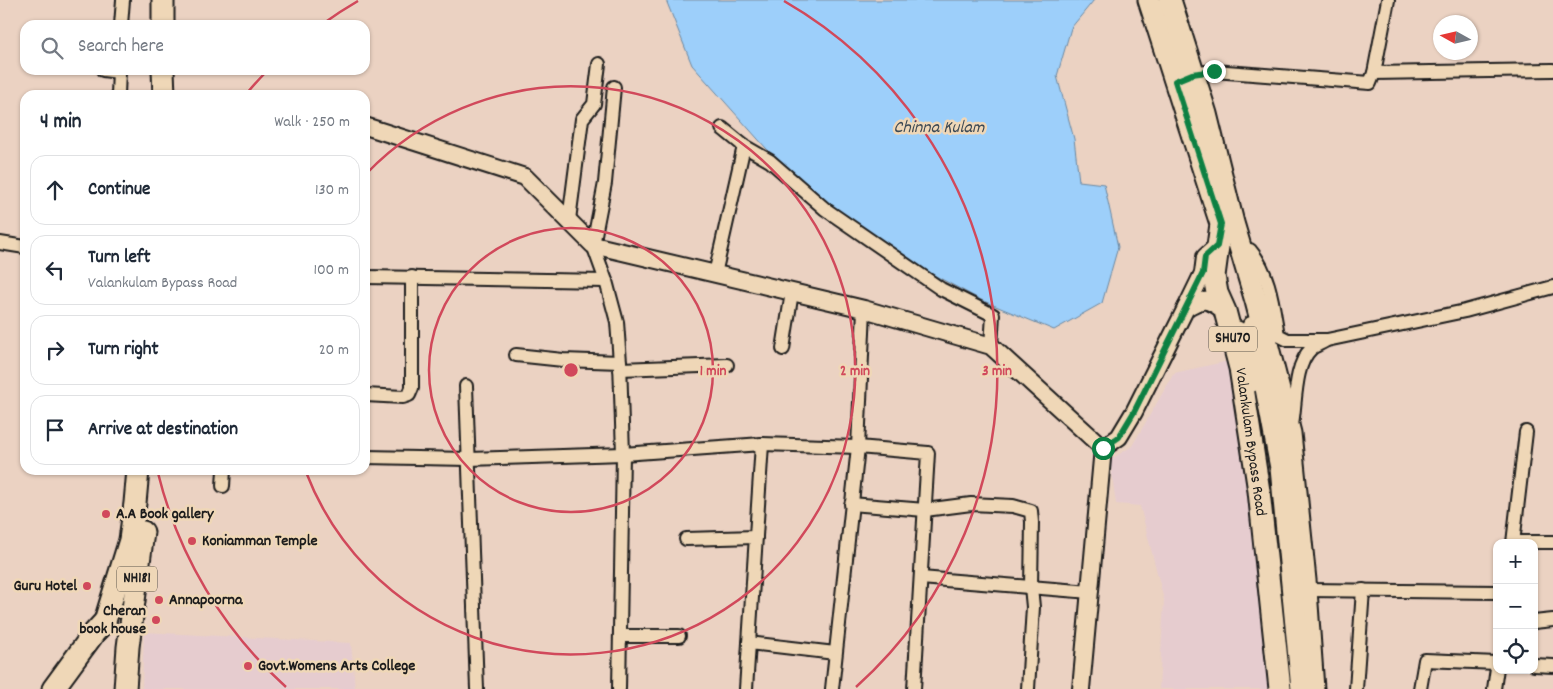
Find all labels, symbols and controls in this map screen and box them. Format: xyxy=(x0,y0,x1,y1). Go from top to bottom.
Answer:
north arrow xyxy=(1433,15,1478,60)
search box xyxy=(20,20,370,75)
icon: search xyxy=(38,34,66,62)
text: Search here xyxy=(78,34,164,61)
route end xyxy=(1203,60,1226,83)
text: 4 min xyxy=(40,108,82,138)
text: Walk · 250 m xyxy=(274,111,350,134)
water label: Chinna Kulam xyxy=(894,116,985,141)
icon: ahead xyxy=(41,176,69,204)
text: Continue xyxy=(88,177,150,204)
text: 130 m xyxy=(315,179,349,202)
text: Turn left xyxy=(88,245,151,272)
icon: left xyxy=(41,256,69,284)
text: 100 m xyxy=(313,259,349,282)
text: Valankulam Bypass Road xyxy=(88,272,237,295)
road number: SHU70 xyxy=(1209,326,1257,352)
icon: right xyxy=(41,336,69,364)
text: Turn right xyxy=(88,337,159,364)
text: 20 m xyxy=(319,339,349,362)
centre of rings xyxy=(562,361,580,379)
text: 1 min xyxy=(700,361,726,383)
text: 2 min xyxy=(840,361,870,383)
text: 3 min xyxy=(982,361,1012,383)
street label: Valankulam Bypass Road xyxy=(1228,366,1272,518)
icon: arrive xyxy=(41,416,69,444)
text: Arrive at destination xyxy=(88,417,238,444)
route start xyxy=(1092,437,1115,460)
place label: A.A Book gallery xyxy=(116,503,215,526)
marker: A.A Book gallery xyxy=(100,508,112,520)
place label: Koniamman Temple xyxy=(202,530,318,553)
marker: Koniamman Temple xyxy=(186,535,198,547)
map controls xyxy=(1493,539,1538,674)
button: + xyxy=(1493,539,1538,584)
road number: NH181 xyxy=(117,566,157,592)
place label: Guru Hotel xyxy=(13,575,77,598)
marker: Guru Hotel xyxy=(81,580,93,592)
button: − xyxy=(1493,584,1538,629)
place label: Annapoorna xyxy=(169,589,244,612)
marker: Annapoorna xyxy=(153,594,165,606)
place label: Cheran book house xyxy=(79,600,146,641)
marker: Cheran book house xyxy=(150,614,162,626)
button: locate xyxy=(1493,629,1538,674)
place label: Govt.Womens Arts College xyxy=(258,655,415,678)
marker: Govt.Womens Arts College xyxy=(242,660,254,672)

